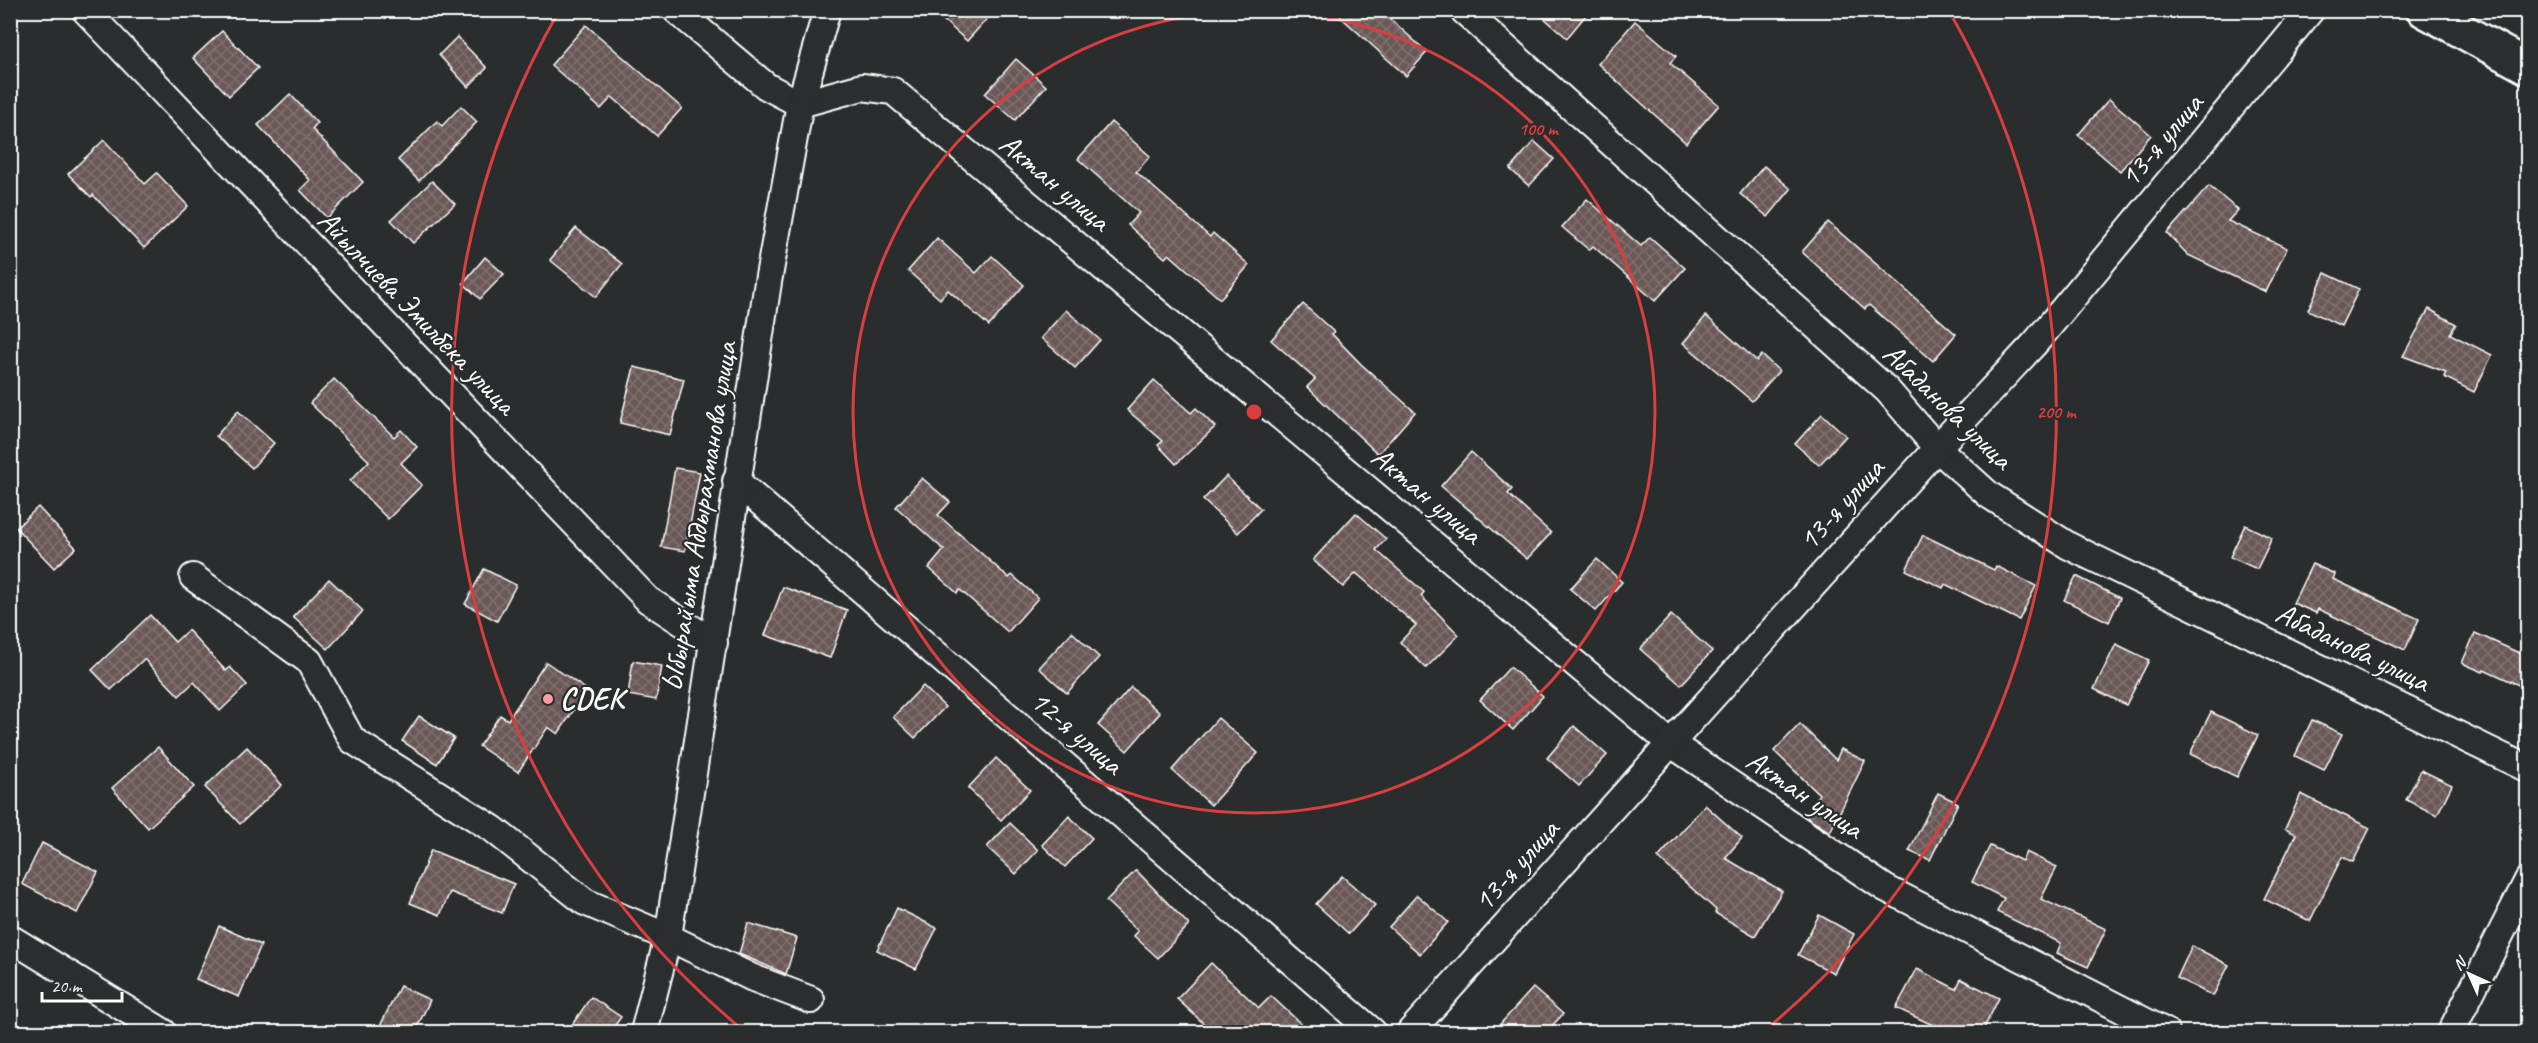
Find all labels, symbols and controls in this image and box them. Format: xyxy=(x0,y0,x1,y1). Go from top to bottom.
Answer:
street label: 13-я улица xyxy=(2111,84,2212,195)
text: 100 m xyxy=(1519,118,1559,140)
street label: Актан улица xyxy=(992,125,1120,241)
street label: Айылчиева Эмилбека улица xyxy=(309,202,526,424)
street label: Абаданова улица xyxy=(1875,335,2022,479)
street label: Ыбырайыма Абдырахманова улица xyxy=(653,337,746,693)
text: 200 m xyxy=(2037,401,2077,423)
centre of rings xyxy=(1244,402,1264,422)
street label: Актан улица xyxy=(1364,438,1492,554)
street label: 13-я улица xyxy=(1790,449,1894,558)
street label: Абаданова улица xyxy=(2270,593,2438,701)
place label: CDEK xyxy=(560,680,629,718)
street label: 12-я улица xyxy=(1023,681,1133,784)
marker: CDEK xyxy=(541,692,555,706)
street label: Актан улица xyxy=(1739,741,1872,848)
street label: 13-я улица xyxy=(1465,810,1569,919)
north arrow xyxy=(2439,944,2499,1004)
text: N xyxy=(2449,951,2472,975)
scale bar xyxy=(42,965,122,1003)
text: 20 m xyxy=(51,975,84,997)

